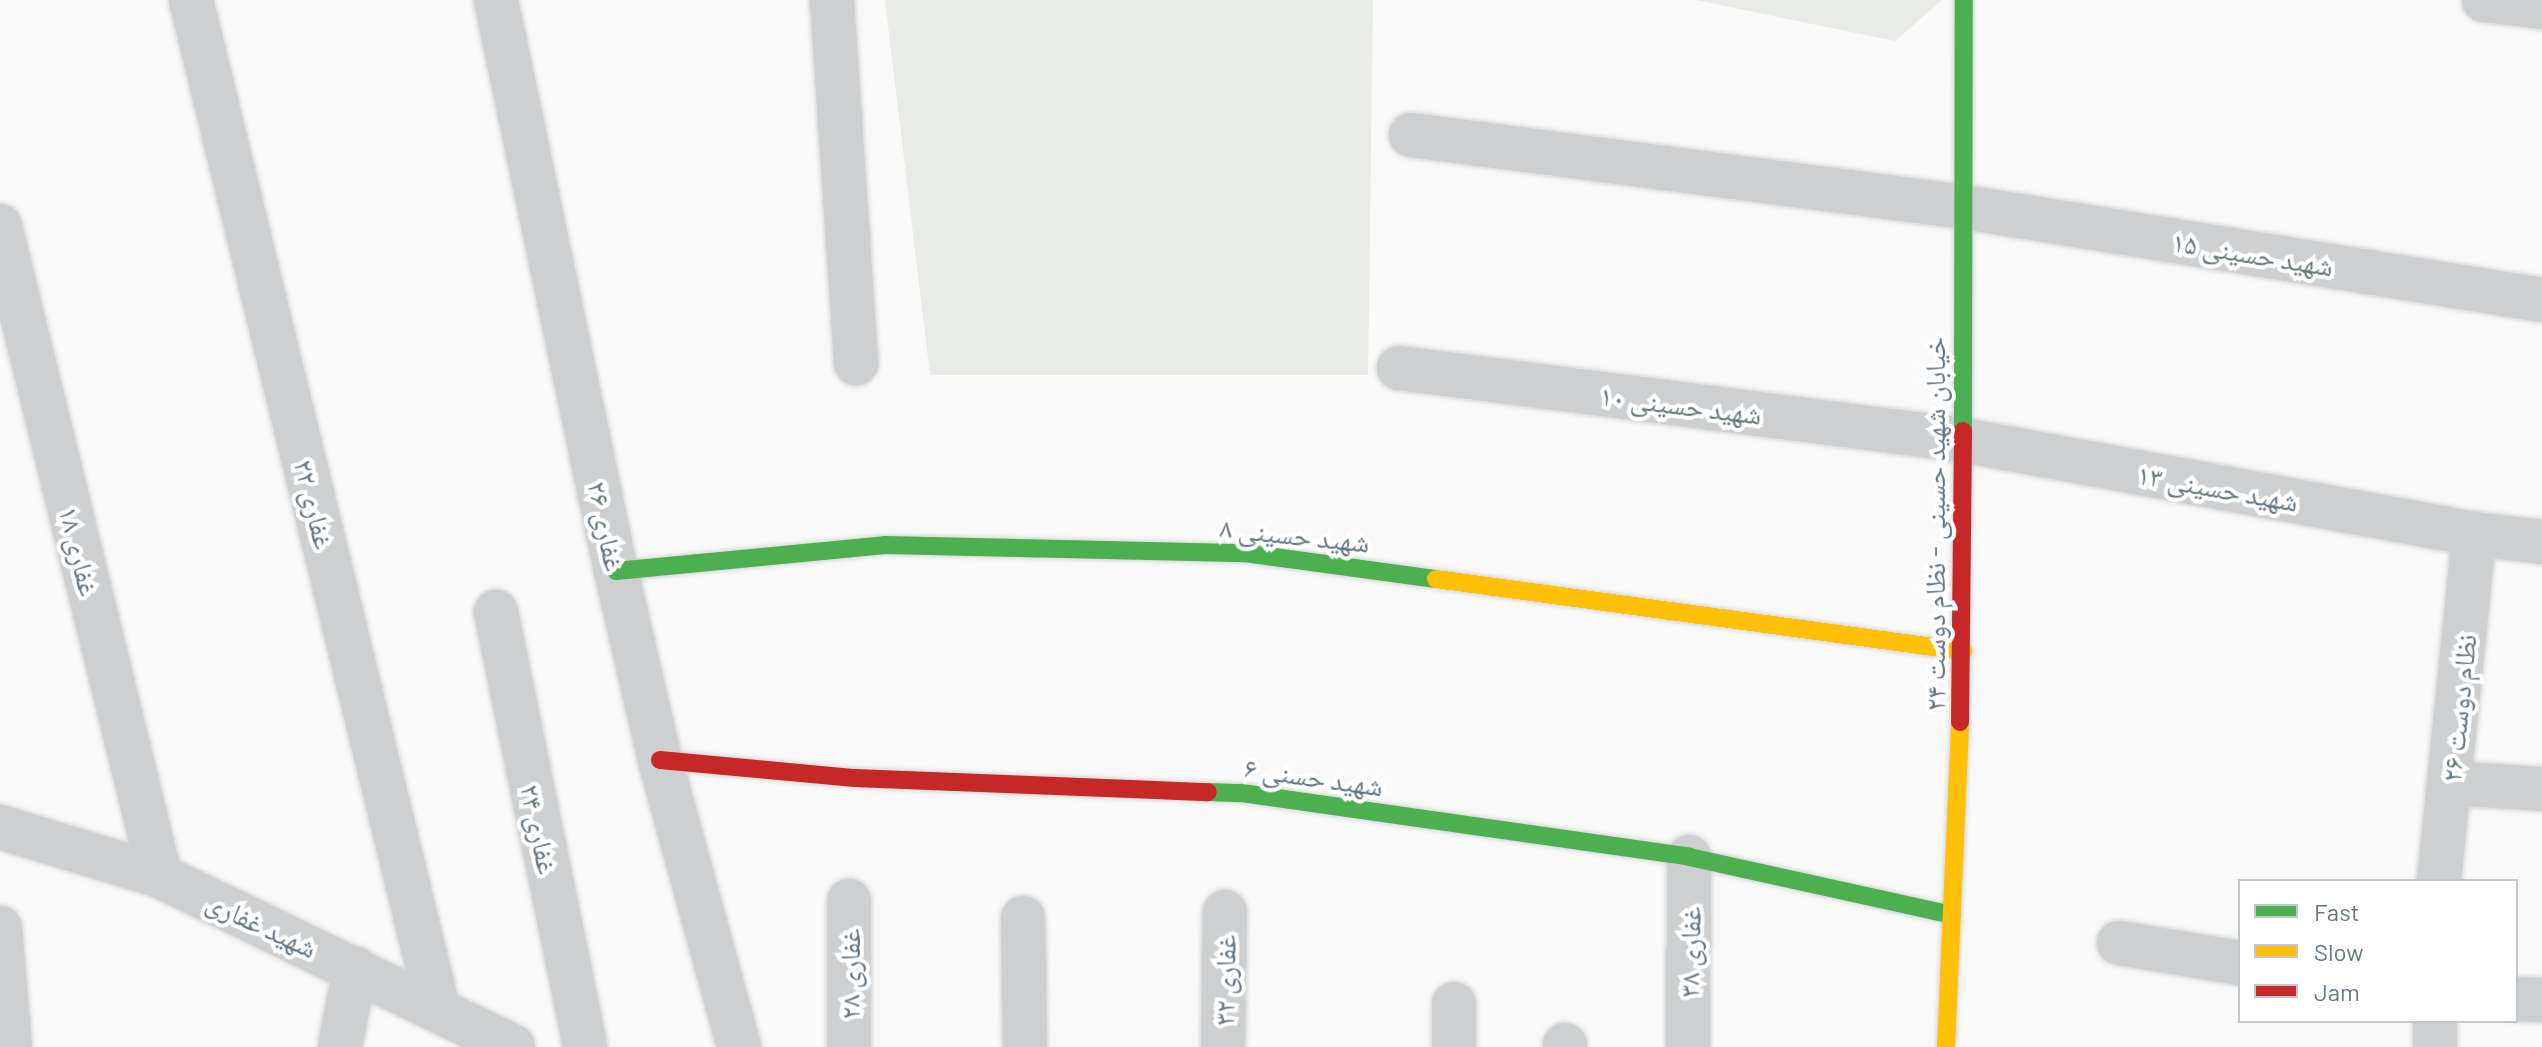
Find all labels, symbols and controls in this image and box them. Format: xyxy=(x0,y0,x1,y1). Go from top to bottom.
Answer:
street label: شهید حسینی ۱۵ xyxy=(2170,224,2336,282)
street label: خیابان شهید حسینی - نظام دوست ۲۴ xyxy=(1917,337,1951,711)
street label: شهید حسینی ۱۰ xyxy=(1598,377,1764,431)
street label: غفاری ۲۲ xyxy=(288,456,342,552)
street label: شهید حسینی ۱۳ xyxy=(2135,456,2301,518)
street label: غفاری ۲۶ xyxy=(581,478,633,574)
street label: غفاری ۱۸ xyxy=(53,503,107,599)
street label: شهید حسینی ۸ xyxy=(1219,509,1371,559)
street label: نظام دوست ۲۶ xyxy=(2434,632,2482,784)
street label: شهید حسنی ۶ xyxy=(1242,750,1386,802)
street label: غفاری ۲۴ xyxy=(514,781,566,877)
legend xyxy=(2238,879,2518,1023)
street label: شهید غفاری xyxy=(201,884,323,964)
text: Fast xyxy=(2314,897,2359,926)
street label: غفاری ۳۸ xyxy=(1671,906,1707,998)
street label: غفاری ۲۸ xyxy=(832,929,866,1019)
street label: غفاری ۳۲ xyxy=(1206,934,1242,1026)
text: Slow xyxy=(2314,937,2363,966)
text: Jam xyxy=(2314,977,2360,1006)

